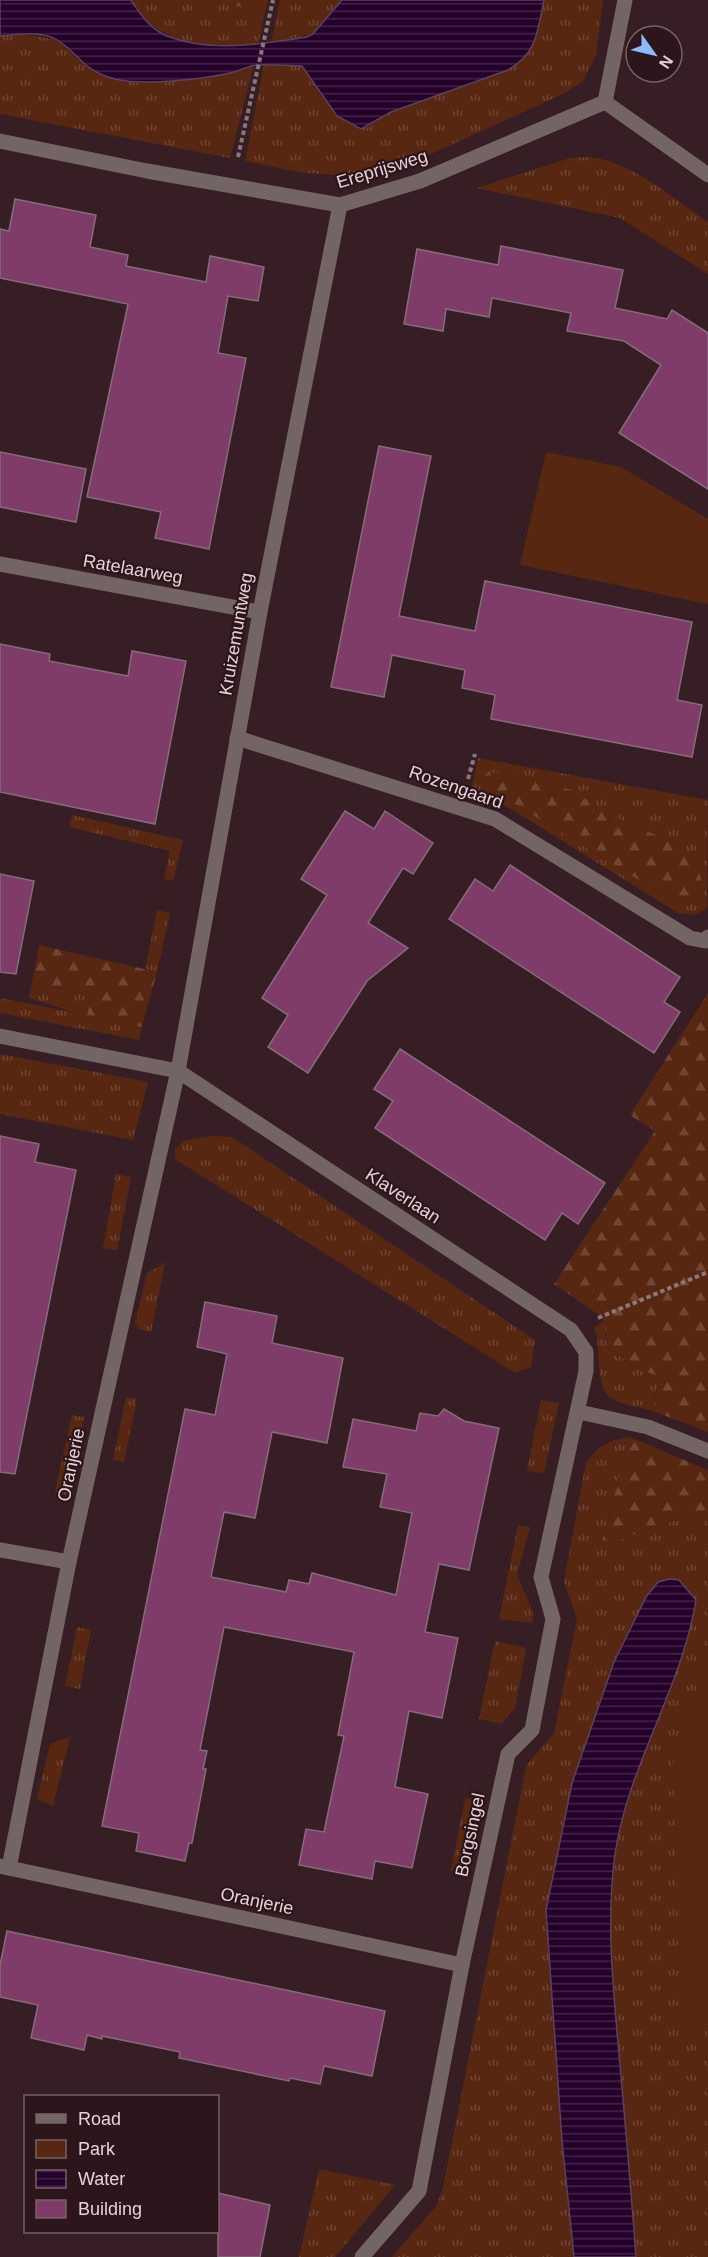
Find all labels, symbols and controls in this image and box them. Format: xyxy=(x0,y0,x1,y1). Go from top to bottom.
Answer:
north arrow xyxy=(624,24,684,84)
text: N xyxy=(656,53,676,72)
street label: Ereprijsweg xyxy=(334,146,430,192)
street label: Ratelaarweg xyxy=(81,550,185,588)
street label: Kruizemuntweg xyxy=(215,571,257,697)
street label: Rozengaard xyxy=(406,762,506,812)
street label: Klaverlaan xyxy=(362,1164,444,1228)
street label: Oranjerie xyxy=(54,1427,88,1503)
street label: Borgsingel xyxy=(451,1791,489,1879)
street label: Oranjerie xyxy=(219,1884,295,1918)
legend xyxy=(24,2095,219,2233)
text: Road xyxy=(78,2109,121,2129)
text: Park xyxy=(78,2139,116,2159)
text: Water xyxy=(78,2169,125,2189)
text: Building xyxy=(78,2199,142,2219)

